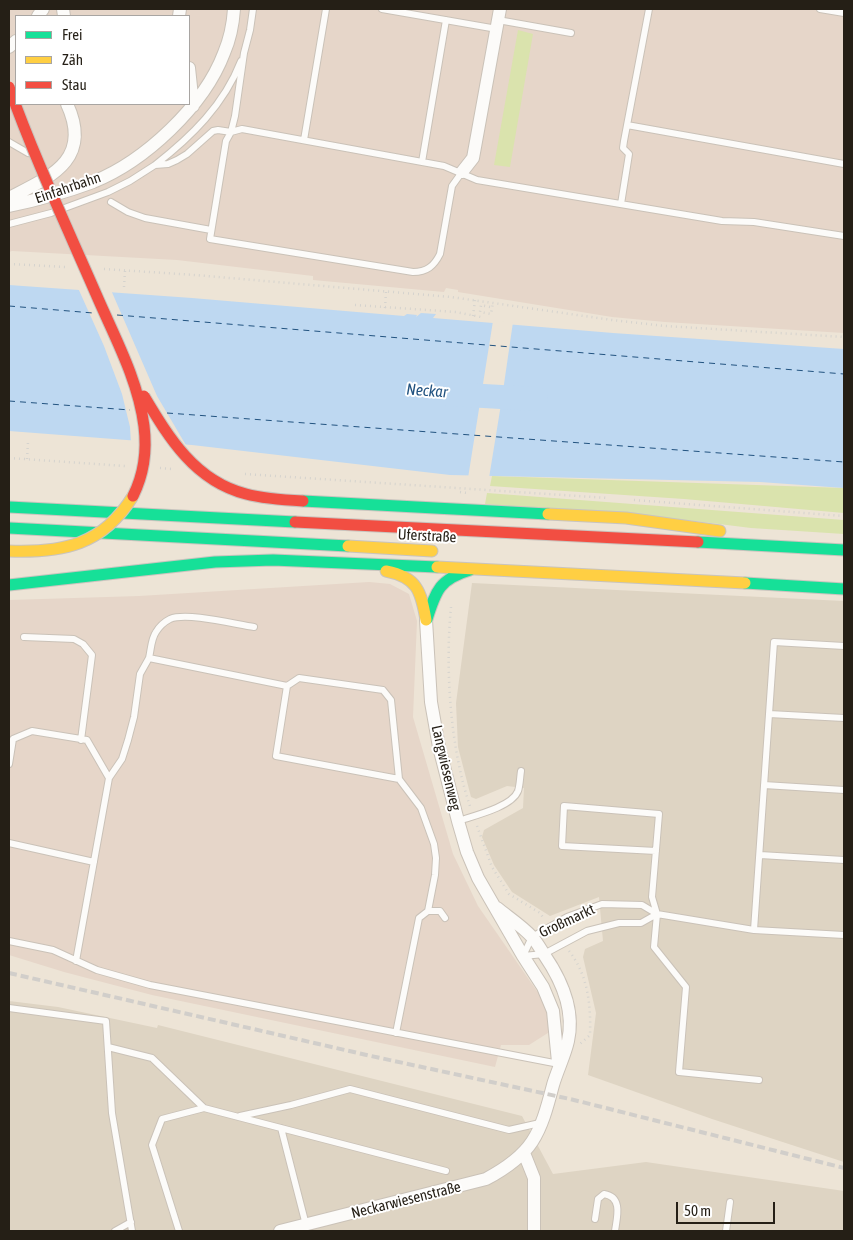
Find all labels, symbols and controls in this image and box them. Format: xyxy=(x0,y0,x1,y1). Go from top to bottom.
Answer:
legend xyxy=(15,15,190,105)
text: Frei xyxy=(62,26,82,43)
text: Zäh xyxy=(62,51,83,68)
text: Stau xyxy=(62,76,87,93)
street label: Einfahrbahn xyxy=(33,168,103,208)
water label: Neckar xyxy=(406,380,448,402)
street label: Uferstraße xyxy=(397,525,457,547)
street label: Langwiesenweg xyxy=(427,724,465,812)
street label: Großmarkt xyxy=(536,900,598,942)
street label: Neckarwiesenstraße xyxy=(349,1178,463,1222)
scale bar xyxy=(678,1192,777,1224)
text: 50 m xyxy=(684,1202,711,1219)

